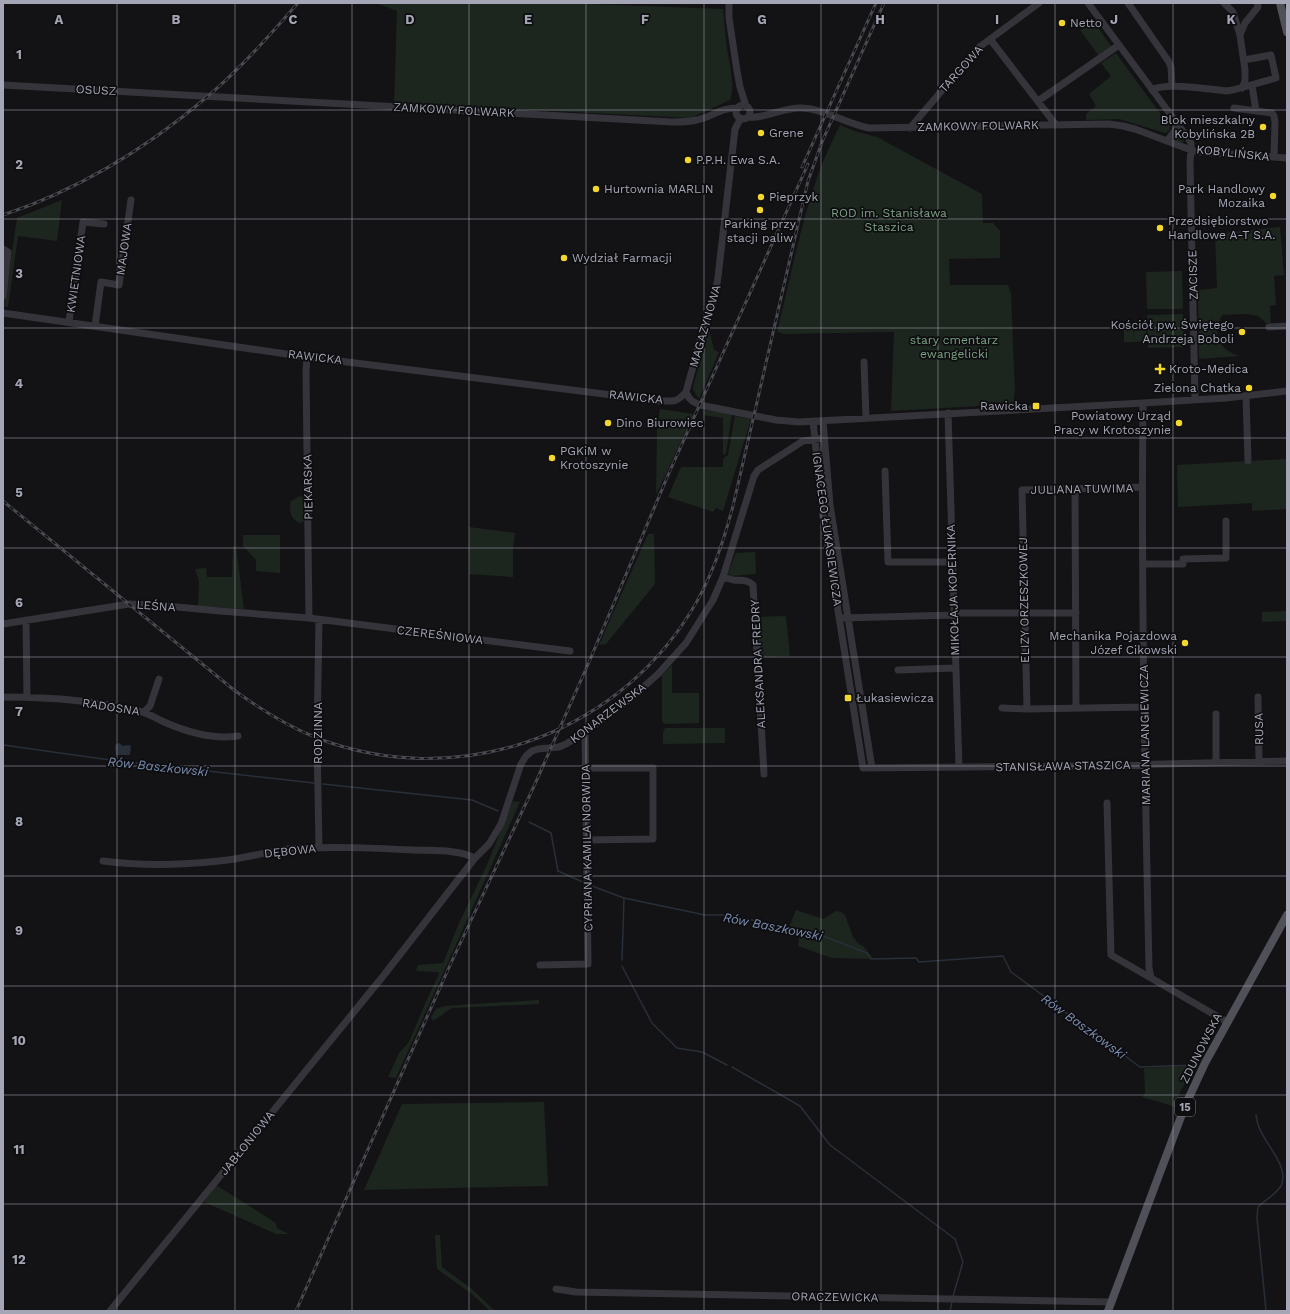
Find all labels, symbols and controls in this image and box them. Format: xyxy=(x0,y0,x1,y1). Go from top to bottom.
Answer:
text: A xyxy=(55,12,64,27)
text: B xyxy=(172,12,181,27)
text: C xyxy=(289,12,298,27)
text: D xyxy=(405,12,415,27)
text: E xyxy=(524,12,532,27)
text: F xyxy=(641,12,649,27)
text: G xyxy=(757,12,767,27)
text: H xyxy=(875,12,885,27)
text: I xyxy=(995,12,999,27)
text: J xyxy=(1110,12,1118,27)
text: K xyxy=(1226,12,1236,27)
place label: Netto xyxy=(1070,16,1102,30)
marker: Netto xyxy=(1057,18,1067,28)
street label: TARGOWA xyxy=(936,43,986,95)
text: 1 xyxy=(16,47,22,62)
street label: OSUSZ xyxy=(75,82,117,98)
street label: ZAMKOWY FOLWARK xyxy=(393,100,515,120)
place label: Blok mieszkalny Kobylińska 2B xyxy=(1161,113,1256,141)
street label: ZAMKOWY FOLWARK xyxy=(917,118,1039,134)
marker: Blok mieszkalny Kobylińska 2B xyxy=(1258,122,1268,132)
place label: Grene xyxy=(769,126,804,140)
marker: Grene xyxy=(756,128,766,138)
street label: KOBYLIŃSKA xyxy=(1196,142,1270,164)
place label: P.P.H. Ewa S.A. xyxy=(696,153,780,167)
marker: P.P.H. Ewa S.A. xyxy=(683,155,693,165)
text: 2 xyxy=(15,157,23,172)
place label: Hurtownia MARLIN xyxy=(604,182,714,196)
place label: Park Handlowy Mozaika xyxy=(1178,182,1266,210)
marker: Hurtownia MARLIN xyxy=(591,184,601,194)
place label: Pieprzyk xyxy=(769,190,818,204)
marker: Park Handlowy Mozaika xyxy=(1268,191,1278,201)
marker: Pieprzyk xyxy=(756,192,766,202)
marker: Parking przy stacji paliw xyxy=(755,205,765,215)
park label: ROD im. Stanisława Staszica xyxy=(831,206,947,234)
place label: Przedsiębiorstwo Handlowe A-T S.A. xyxy=(1168,214,1275,242)
place label: Parking przy stacji paliw xyxy=(724,217,797,245)
street label: MAJOWA xyxy=(113,222,135,276)
marker: Przedsiębiorstwo Handlowe A-T S.A. xyxy=(1155,223,1165,233)
street label: KWIETNIOWA xyxy=(64,234,88,314)
street label: ZACISZE xyxy=(1185,249,1201,300)
place label: Wydział Farmacji xyxy=(572,251,672,265)
marker: Wydział Farmacji xyxy=(559,253,569,263)
text: 3 xyxy=(15,266,23,281)
street label: MAGAZYNOWA xyxy=(687,283,724,369)
place label: Kościół pw. Świętego Andrzeja Boboli xyxy=(1111,318,1234,346)
marker: Kościół pw. Świętego Andrzeja Boboli xyxy=(1237,327,1247,337)
park label: stary cmentarz ewangelicki xyxy=(910,333,998,361)
street label: RAWICKA xyxy=(287,347,343,367)
place label: Kroto-Medica xyxy=(1169,362,1249,376)
marker: Kroto-Medica xyxy=(1154,363,1166,375)
text: 4 xyxy=(15,376,24,391)
place label: Zielona Chatka xyxy=(1154,381,1241,395)
marker: Zielona Chatka xyxy=(1244,383,1254,393)
street label: RAWICKA xyxy=(608,387,664,407)
place label: Rawicka xyxy=(980,399,1028,413)
marker: Rawicka xyxy=(1031,401,1041,411)
place label: Powiatowy Urząd Pracy w Krotoszynie xyxy=(1054,409,1171,437)
place label: Dino Biurowiec xyxy=(616,416,704,430)
marker: Dino Biurowiec xyxy=(603,418,613,428)
marker: Powiatowy Urząd Pracy w Krotoszynie xyxy=(1174,418,1184,428)
place label: PGKiM w Krotoszynie xyxy=(560,444,628,472)
street label: IGNACEGO ŁUKASIEWICZA xyxy=(809,451,845,607)
marker: PGKiM w Krotoszynie xyxy=(547,453,557,463)
street label: PIEKARSKA xyxy=(300,454,316,520)
street label: JULIANA TUWIMA xyxy=(1030,481,1134,497)
text: 5 xyxy=(15,485,23,500)
street label: MIKOŁAJA KOPERNIKA xyxy=(944,524,962,656)
street label: ELIZY ORZESZKOWEJ xyxy=(1016,537,1032,663)
text: 6 xyxy=(15,595,23,610)
street label: LEŚNA xyxy=(136,598,176,614)
street label: ALEKSANDRA FREDRY xyxy=(748,599,768,729)
street label: CZEREŚNIOWA xyxy=(396,623,484,647)
place label: Mechanika Pojazdowa Józef Cikowski xyxy=(1049,629,1177,657)
marker: Mechanika Pojazdowa Józef Cikowski xyxy=(1180,638,1190,648)
street label: MARIANA LANGIEWICZA xyxy=(1137,665,1153,805)
street label: KONARZEWSKA xyxy=(567,680,649,746)
place label: Łukasiewicza xyxy=(856,691,934,705)
marker: Łukasiewicza xyxy=(843,693,853,703)
street label: RADOSNA xyxy=(81,696,141,718)
street label: RODZINNA xyxy=(311,702,325,764)
text: 7 xyxy=(15,704,23,719)
street label: RUSA xyxy=(1252,713,1266,745)
water label: Rów Baszkowski xyxy=(107,754,210,779)
street label: STANISŁAWA STASZICA xyxy=(995,758,1131,774)
street label: CYPRIANA KAMILA NORWIDA xyxy=(579,764,595,932)
text: 8 xyxy=(15,814,23,829)
street label: DĘBOWA xyxy=(263,841,317,861)
water label: Rów Baszkowski xyxy=(722,910,824,944)
text: 9 xyxy=(15,923,23,938)
water label: Rów Baszkowski xyxy=(1038,991,1129,1062)
street label: ZDUNOWSKA xyxy=(1177,1010,1225,1086)
text: 10 xyxy=(12,1033,26,1048)
road number: 15 xyxy=(1175,1098,1195,1116)
street label: JABŁONIOWA xyxy=(217,1108,277,1178)
text: 11 xyxy=(13,1142,25,1157)
text: 12 xyxy=(12,1252,26,1267)
street label: ORACZEWICKA xyxy=(791,1289,879,1305)

